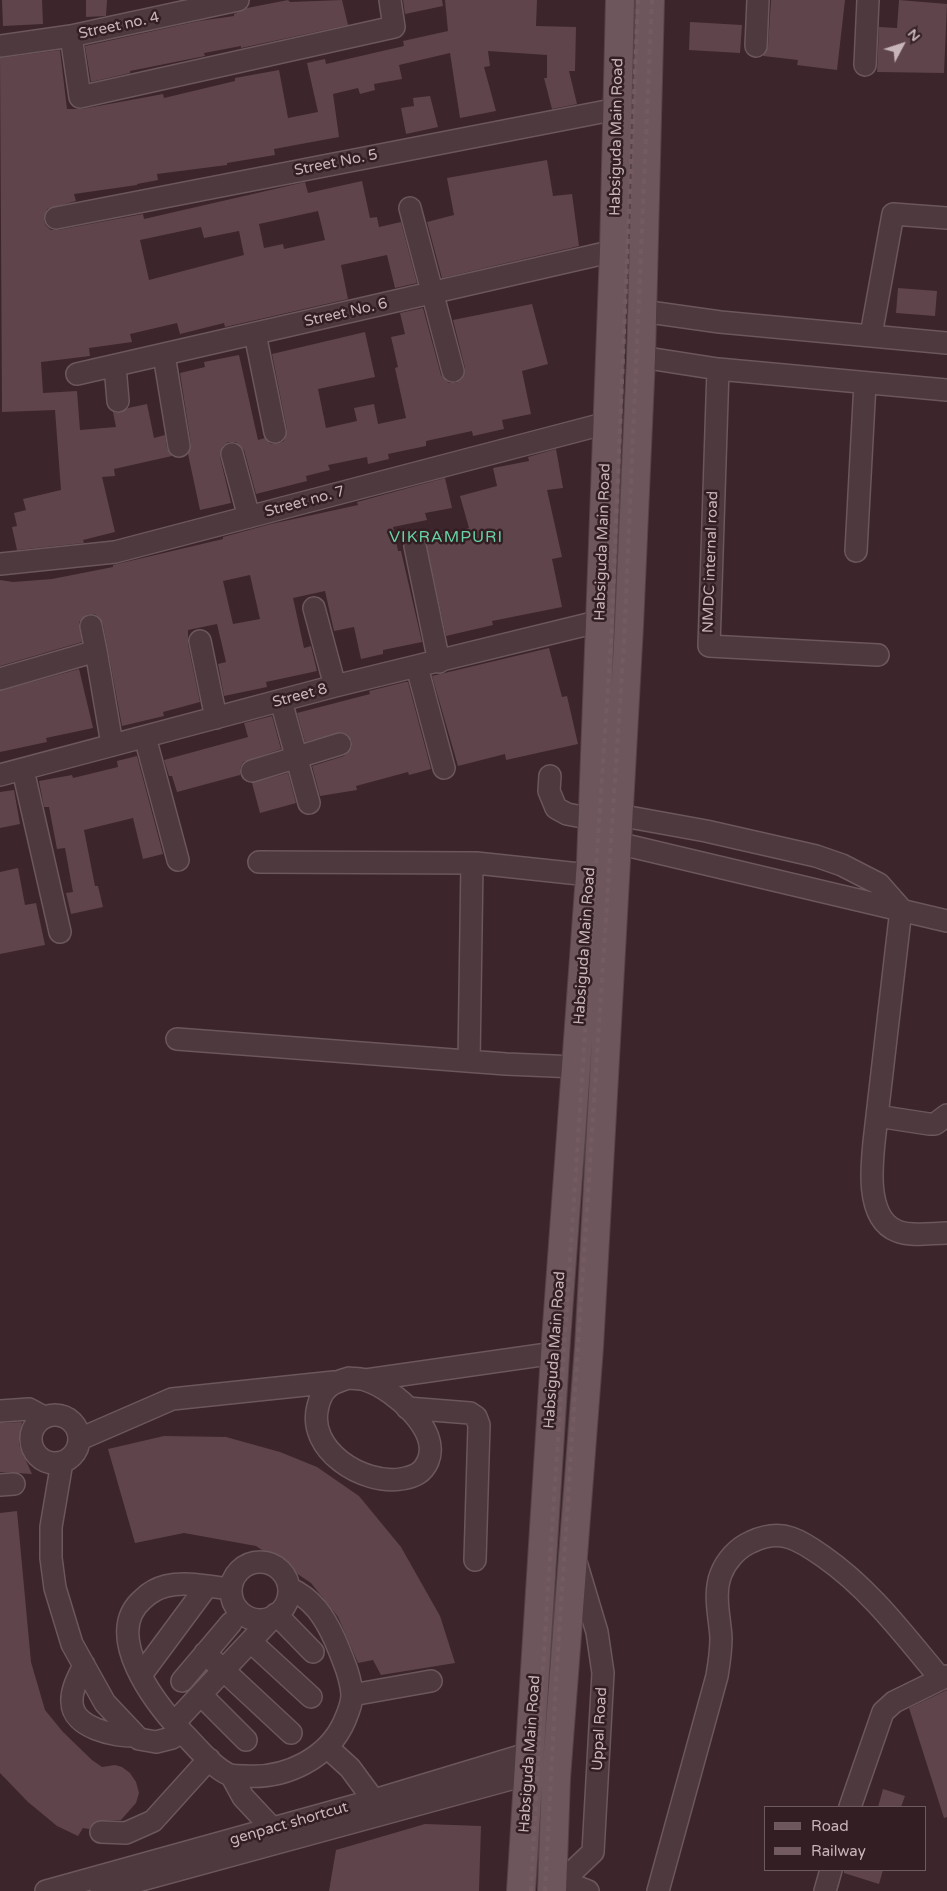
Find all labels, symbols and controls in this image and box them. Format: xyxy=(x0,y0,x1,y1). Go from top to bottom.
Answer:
street label: Street no. 4 xyxy=(77,9,161,43)
north arrow xyxy=(877,20,927,70)
text: N xyxy=(904,25,924,45)
street label: Habsiguda Main Road xyxy=(607,58,627,216)
street label: Street No. 5 xyxy=(293,146,379,180)
street label: Street No. 6 xyxy=(303,295,389,331)
street label: Habsiguda Main Road xyxy=(591,463,615,621)
street label: Street no. 7 xyxy=(263,483,347,521)
street label: NMDC internal road xyxy=(700,491,722,633)
district label: VIKRAMPURI xyxy=(388,528,504,548)
street label: Street 8 xyxy=(271,680,329,712)
street label: Habsiguda Main Road xyxy=(571,867,599,1025)
street label: Habsiguda Main Road xyxy=(541,1271,569,1429)
street label: Habsiguda Main Road xyxy=(516,1675,544,1833)
street label: Uppal Road xyxy=(589,1687,611,1771)
street label: genpact shortcut xyxy=(228,1798,350,1850)
legend xyxy=(764,1806,927,1871)
text: Road xyxy=(811,1817,849,1835)
text: Railway xyxy=(811,1842,866,1860)

